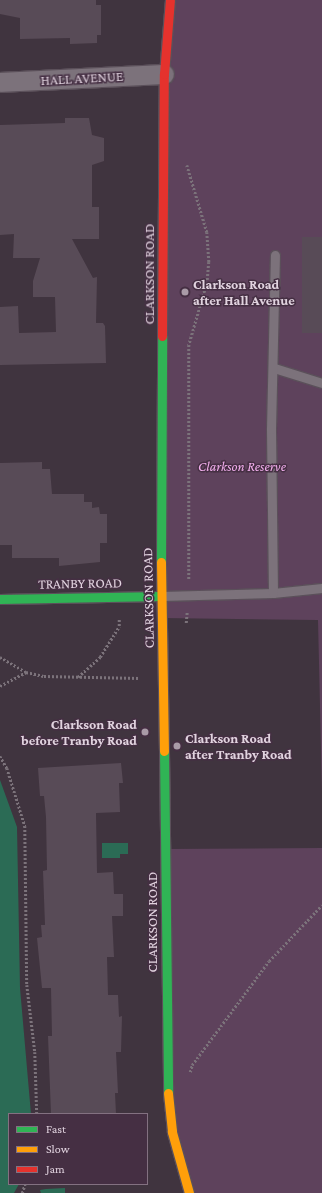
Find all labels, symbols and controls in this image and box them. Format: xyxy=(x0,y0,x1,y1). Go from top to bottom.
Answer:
street label: HALL AVENUE xyxy=(40,67,124,89)
street label: CLARKSON ROAD xyxy=(141,224,157,324)
place label: Clarkson Road after Hall Avenue xyxy=(193,276,295,308)
marker: Clarkson Road after Hall Avenue xyxy=(180,287,190,297)
park label: Clarkson Reserve xyxy=(198,458,286,474)
street label: CLARKSON ROAD xyxy=(139,547,157,649)
street label: TRANBY ROAD xyxy=(38,574,122,592)
place label: Clarkson Road before Tranby Road xyxy=(21,716,137,748)
marker: Clarkson Road before Tranby Road xyxy=(140,727,150,737)
place label: Clarkson Road after Tranby Road xyxy=(185,730,292,762)
marker: Clarkson Road after Tranby Road xyxy=(172,741,182,751)
street label: CLARKSON ROAD xyxy=(144,872,160,972)
legend xyxy=(8,1113,148,1185)
text: Fast xyxy=(46,1122,66,1136)
text: Slow xyxy=(46,1142,70,1156)
text: Jam xyxy=(46,1162,65,1176)

